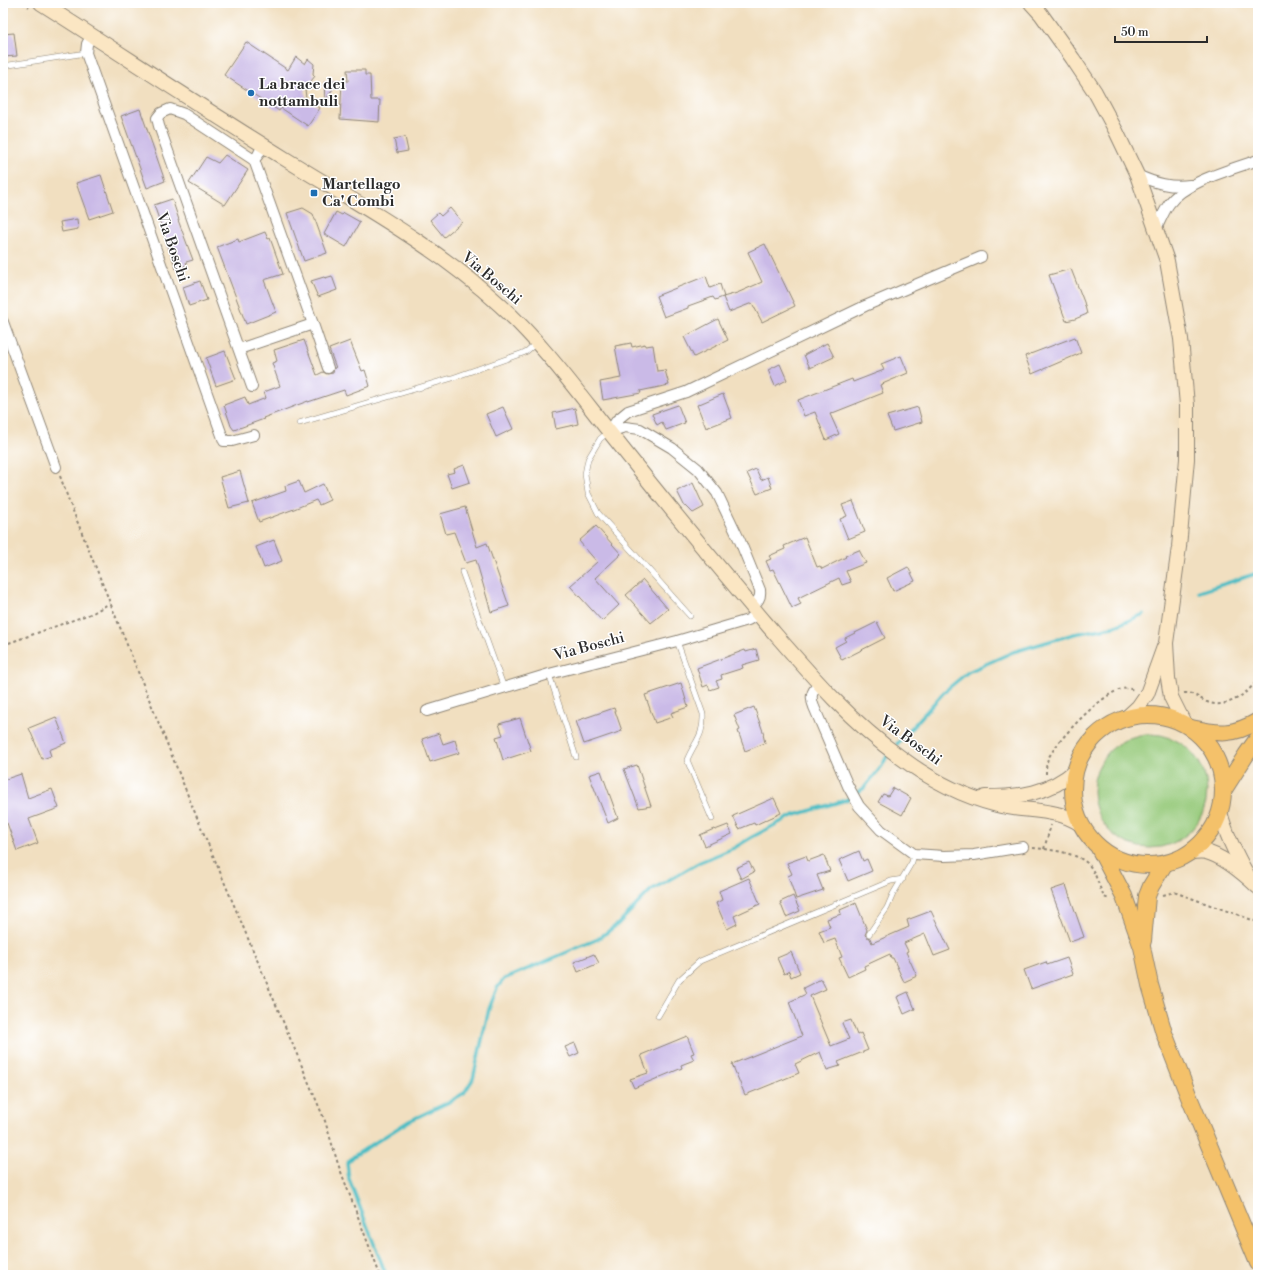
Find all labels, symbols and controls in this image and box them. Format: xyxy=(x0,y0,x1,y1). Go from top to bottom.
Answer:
scale bar xyxy=(1115,18,1207,44)
text: 50 m xyxy=(1121,25,1149,40)
place label: La brace dei nottambuli xyxy=(259,75,346,111)
marker: La brace dei nottambuli xyxy=(246,88,256,98)
place label: Martellago Ca' Combi xyxy=(322,175,401,211)
marker: Martellago Ca' Combi xyxy=(309,188,319,198)
street label: Via Boschi xyxy=(151,209,193,285)
street label: Via Boschi xyxy=(457,247,526,309)
street label: Via Boschi xyxy=(551,628,627,665)
street label: Via Boschi xyxy=(875,711,946,769)

